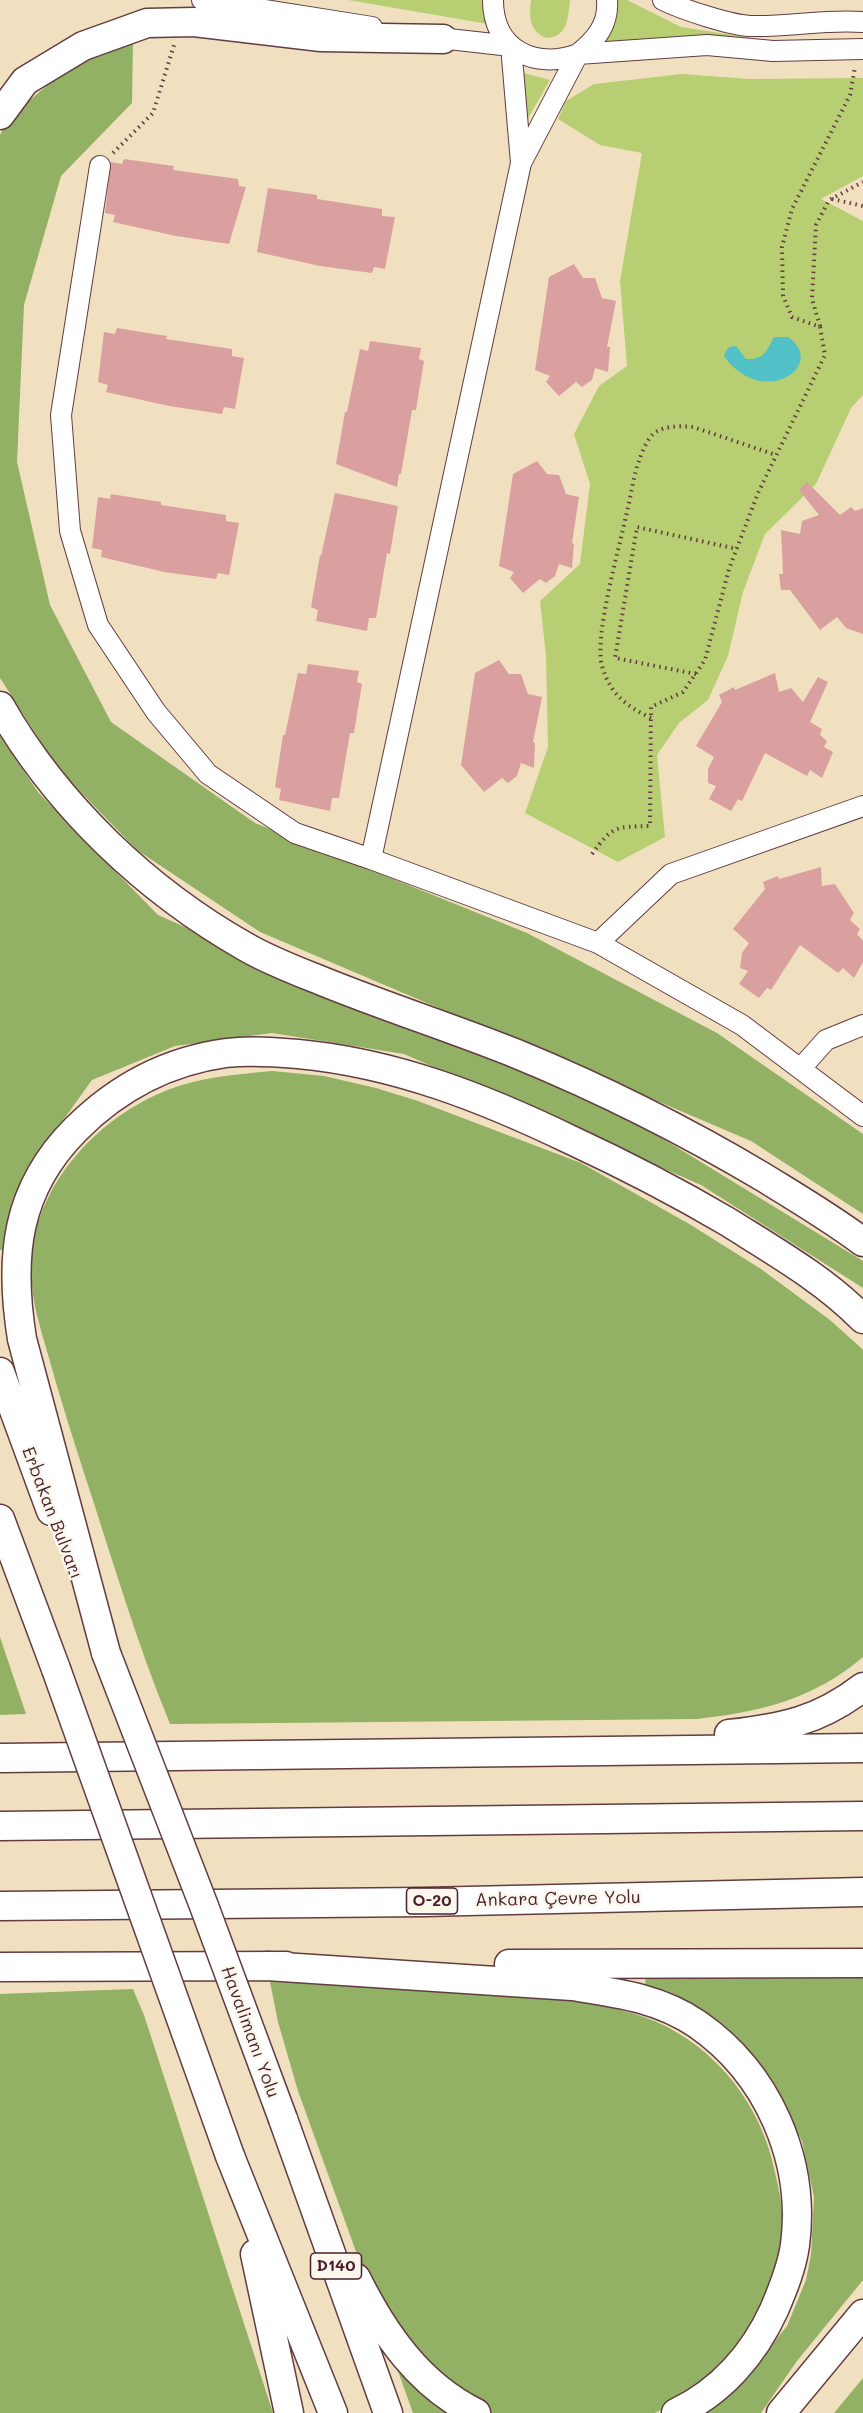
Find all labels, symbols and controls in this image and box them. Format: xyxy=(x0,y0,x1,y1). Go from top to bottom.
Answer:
street label: Erbakan Bulvarı xyxy=(17,1444,87,1582)
street label: Ankara Çevre Yolu xyxy=(475,1887,641,1911)
road number: O-20 xyxy=(406,1888,458,1914)
street label: Havalimanı Yolu xyxy=(216,1963,284,2101)
road number: D140 xyxy=(310,2253,362,2279)

